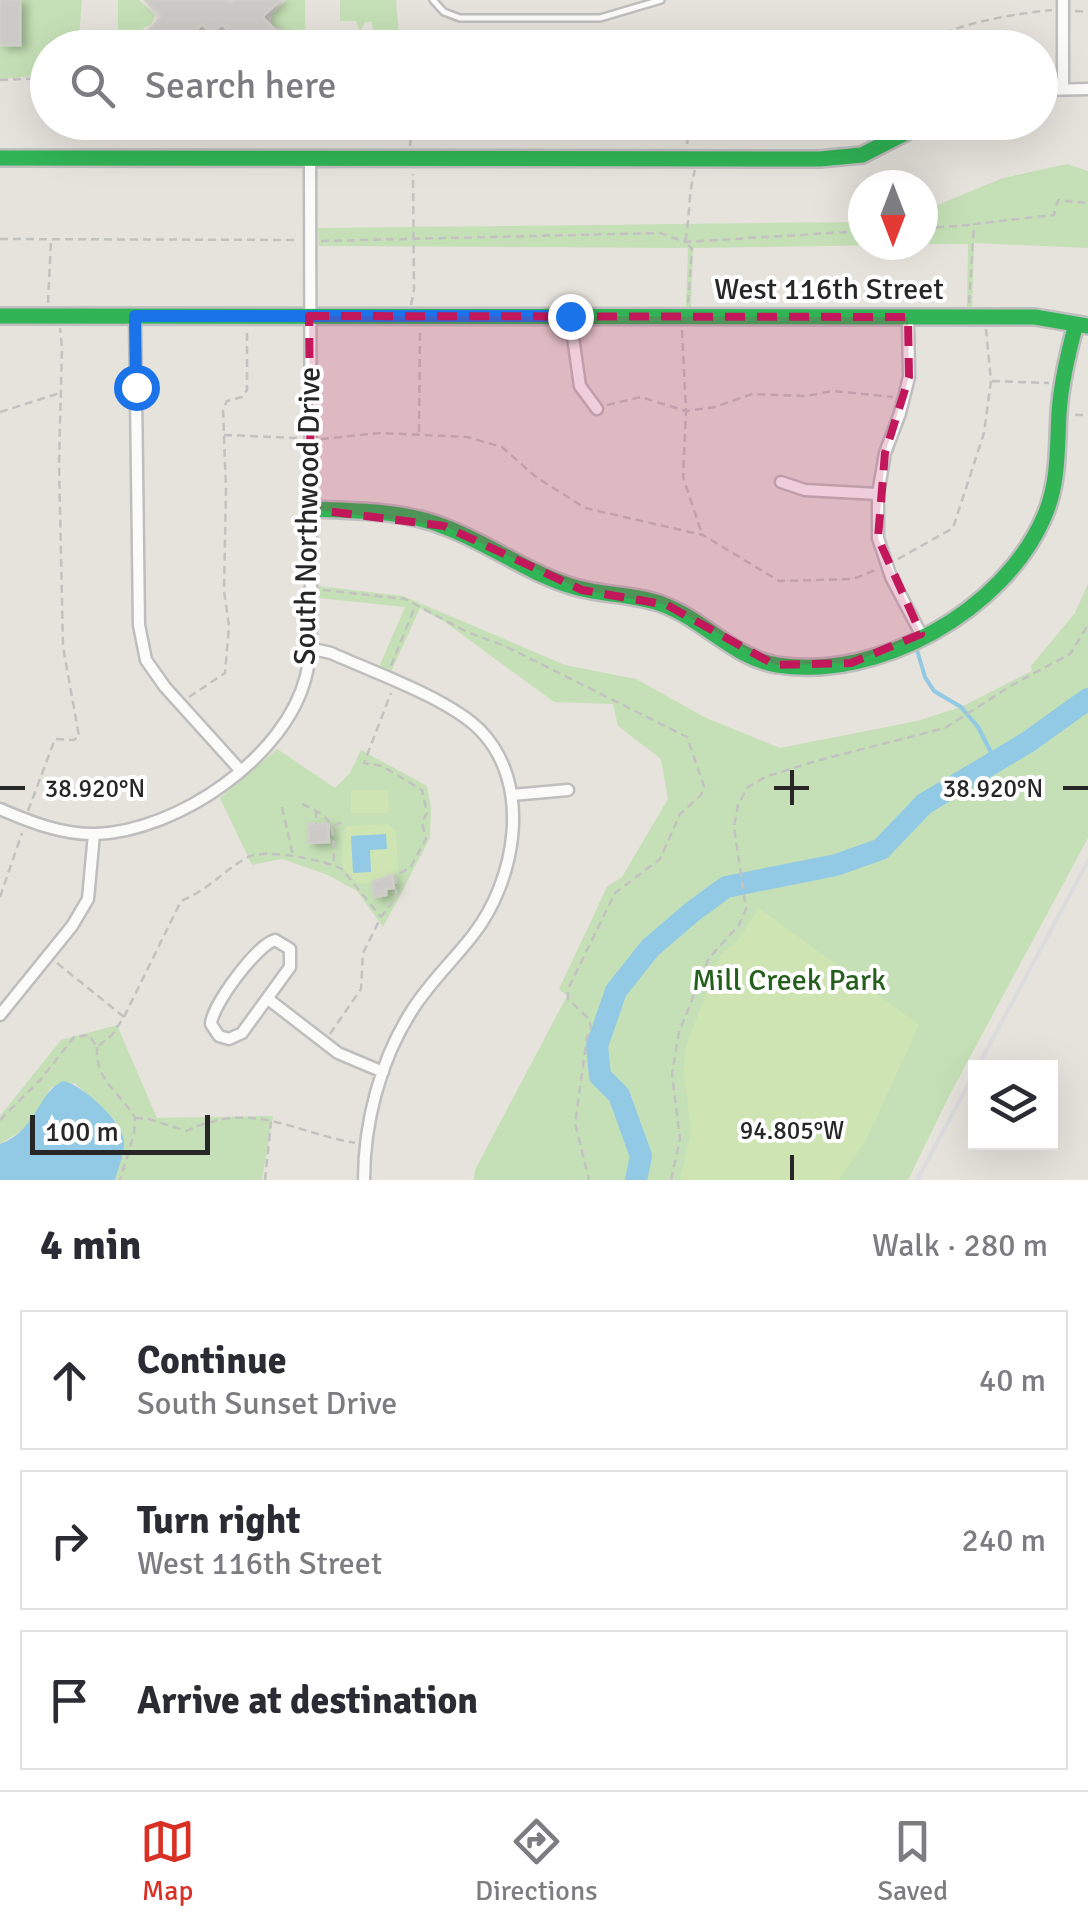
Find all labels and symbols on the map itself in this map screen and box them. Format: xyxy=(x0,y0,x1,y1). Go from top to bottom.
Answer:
north arrow xyxy=(848,170,938,260)
street label: West 116th Street xyxy=(714,271,944,308)
route end xyxy=(548,294,594,340)
route start xyxy=(114,365,160,411)
street label: South Northwood Drive xyxy=(286,367,329,665)
text: 38.920°N xyxy=(45,773,145,804)
text: 38.920°N xyxy=(943,773,1043,804)
park label: Mill Creek Park xyxy=(692,962,886,999)
scale bar xyxy=(30,1110,210,1154)
text: 94.805°W xyxy=(740,1115,844,1146)

